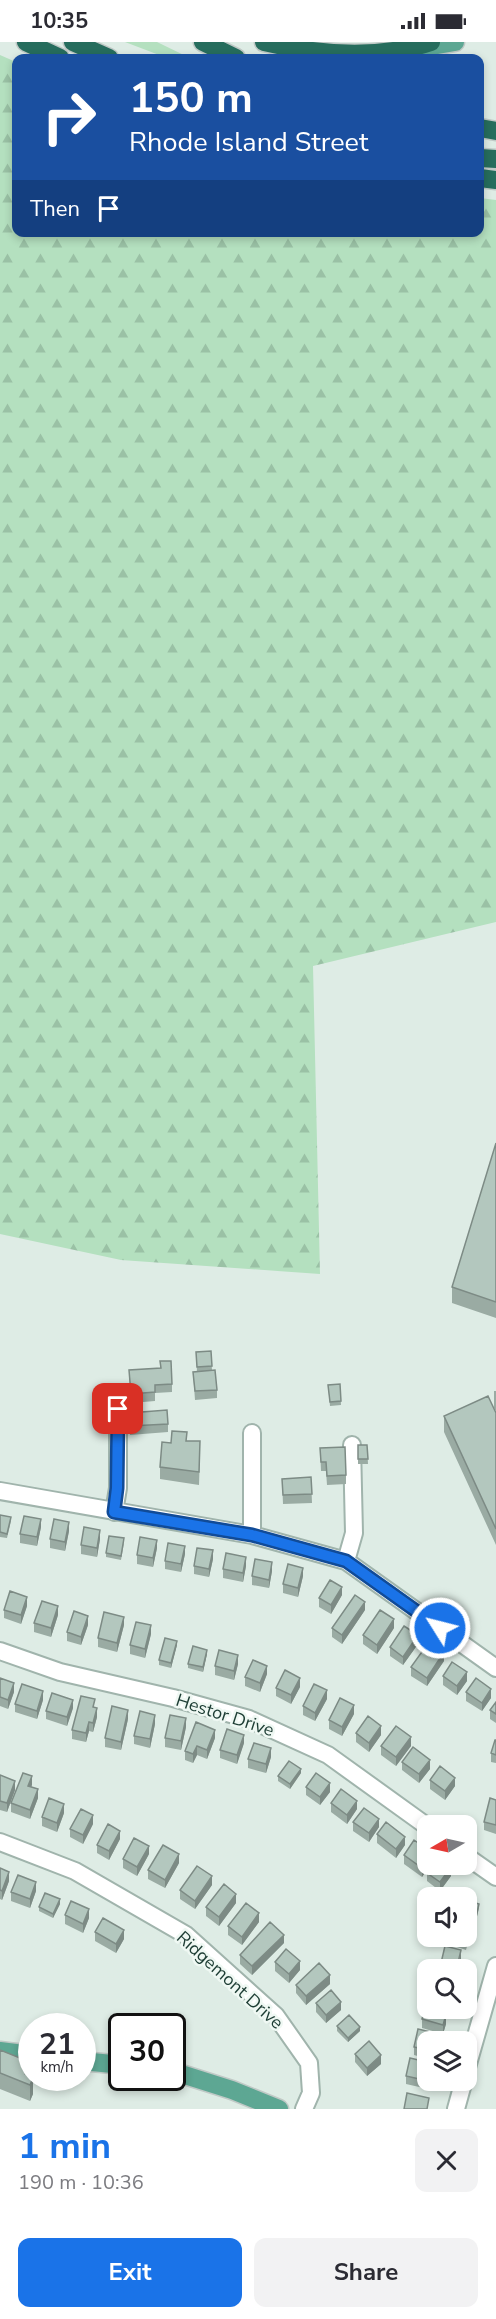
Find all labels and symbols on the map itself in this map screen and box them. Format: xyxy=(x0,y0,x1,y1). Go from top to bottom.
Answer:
pin xyxy=(92,1383,143,1434)
position arrow xyxy=(408,1596,472,1660)
street label: Hestor Drive xyxy=(173,1688,277,1742)
north arrow xyxy=(417,1815,477,1875)
street label: Ridgemont Drive xyxy=(171,1926,289,2034)
speed limit sign: 30 xyxy=(108,2013,186,2091)

